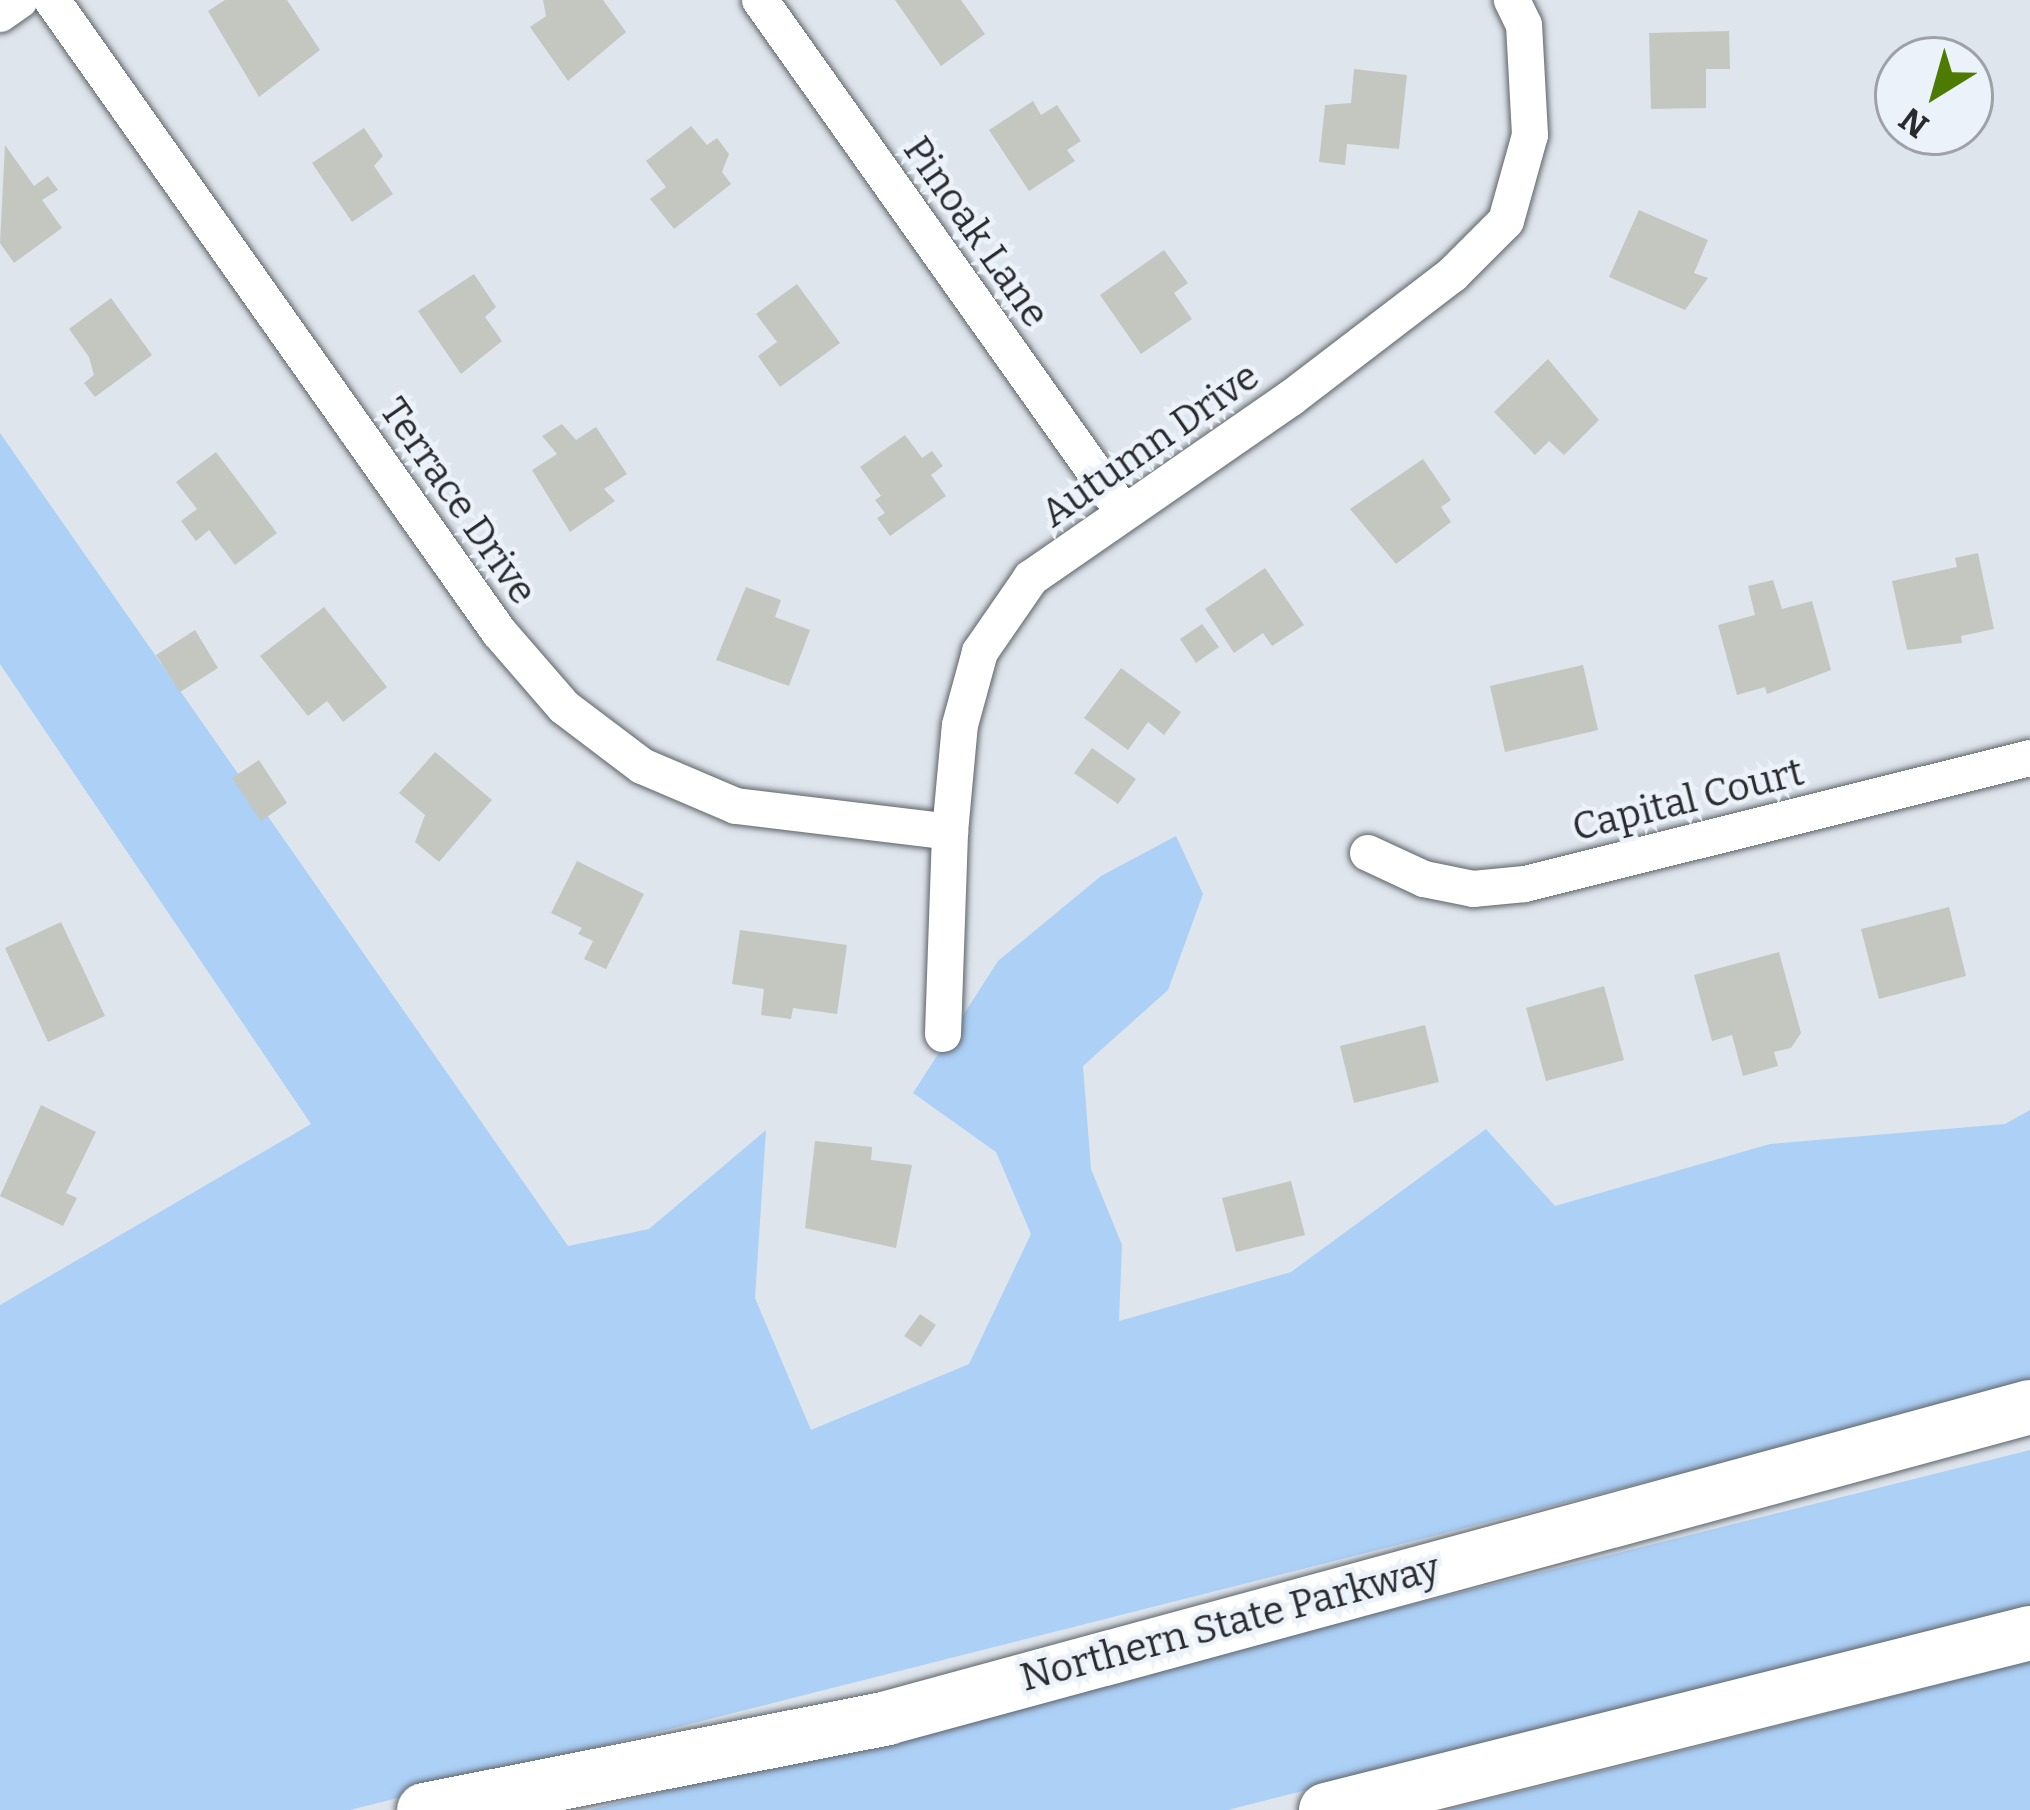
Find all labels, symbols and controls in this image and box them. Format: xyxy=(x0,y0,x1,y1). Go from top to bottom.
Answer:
north arrow xyxy=(1874,36,1994,156)
text: N xyxy=(1892,99,1936,146)
street label: Pinoak Lane xyxy=(893,128,1059,336)
street label: Autumn Drive xyxy=(1032,353,1268,537)
street label: Terrace Drive xyxy=(370,389,546,613)
street label: Capital Court xyxy=(1568,749,1808,851)
street label: Northern State Parkway xyxy=(1015,1544,1445,1702)

